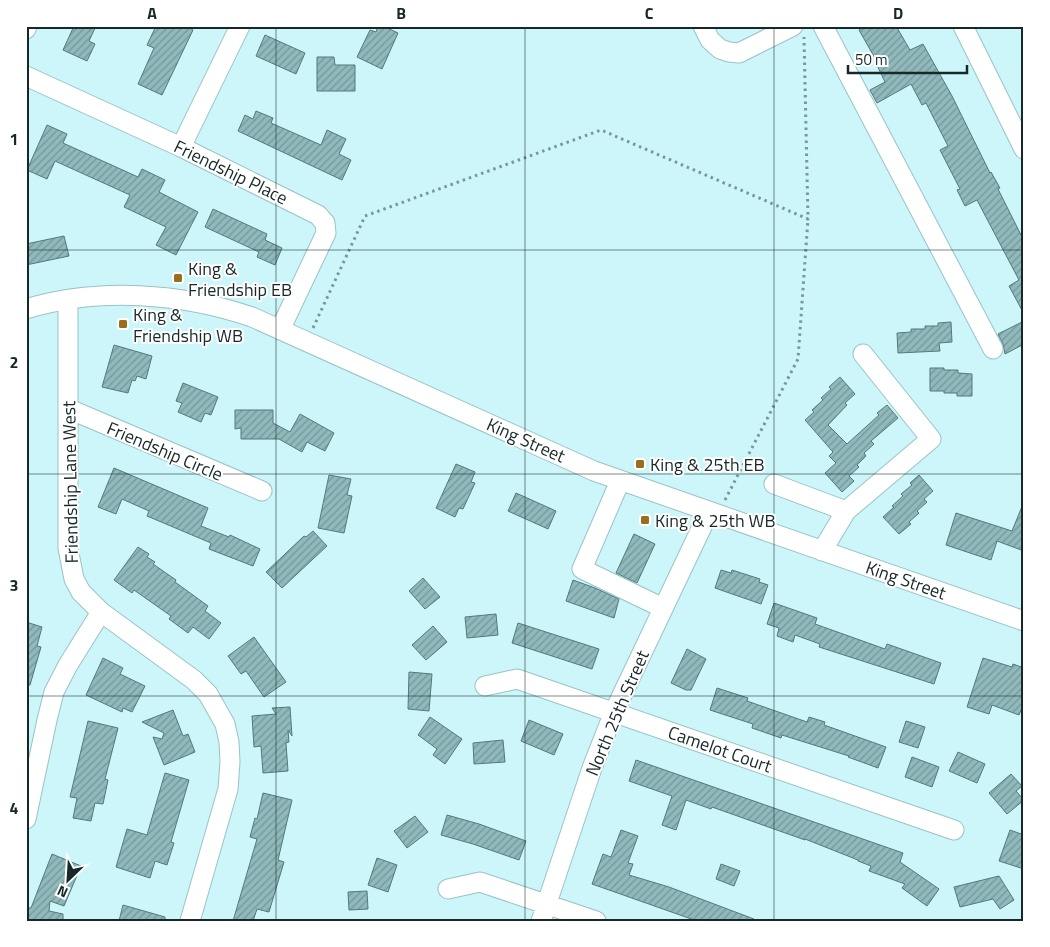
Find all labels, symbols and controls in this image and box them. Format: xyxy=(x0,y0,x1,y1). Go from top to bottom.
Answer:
text: A xyxy=(147,1,157,25)
text: B xyxy=(396,1,406,25)
text: C xyxy=(645,1,654,25)
text: D xyxy=(893,1,903,25)
scale bar xyxy=(848,42,966,74)
text: 50 m xyxy=(855,48,888,71)
text: 1 xyxy=(10,127,18,151)
street label: Friendship Place xyxy=(170,133,292,211)
place label: King & Friendship EB xyxy=(188,255,292,303)
marker: King & Friendship EB xyxy=(172,272,184,284)
place label: King & Friendship WB xyxy=(133,301,243,349)
marker: King & Friendship WB xyxy=(117,318,129,330)
text: 2 xyxy=(10,350,18,374)
street label: Friendship Lane West xyxy=(55,400,85,564)
street label: King Street xyxy=(482,411,570,470)
street label: Friendship Circle xyxy=(103,414,227,488)
place label: King & 25th EB xyxy=(650,451,765,478)
marker: King & 25th EB xyxy=(634,458,646,470)
place label: King & 25th WB xyxy=(655,507,776,534)
marker: King & 25th WB xyxy=(639,514,651,526)
street label: King Street xyxy=(862,554,950,607)
text: 3 xyxy=(10,573,18,597)
street label: North 25th Street xyxy=(578,645,656,780)
street label: Camelot Court xyxy=(665,719,776,780)
text: 4 xyxy=(10,796,19,820)
north arrow xyxy=(42,854,92,904)
text: N xyxy=(53,881,71,904)

